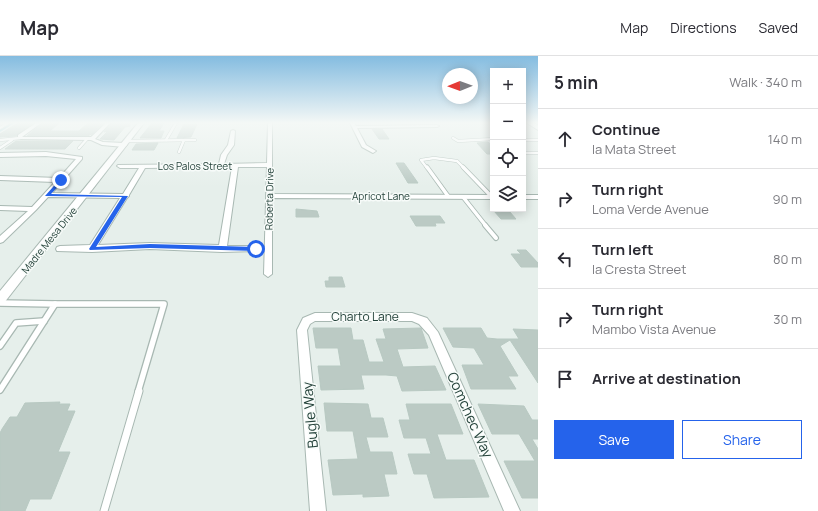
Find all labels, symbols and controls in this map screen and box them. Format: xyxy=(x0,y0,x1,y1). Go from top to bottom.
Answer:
text: Map xyxy=(20,15,59,41)
text: Map xyxy=(620,18,648,37)
text: Directions xyxy=(670,18,737,37)
text: Saved xyxy=(759,18,798,37)
north arrow xyxy=(442,68,478,104)
map controls xyxy=(490,68,526,212)
button: + xyxy=(490,68,526,104)
text: 5 min xyxy=(554,71,598,94)
text: Walk · 340 m xyxy=(729,73,802,91)
button: − xyxy=(490,104,526,140)
text: Continue xyxy=(592,119,660,140)
icon: ahead xyxy=(554,128,576,150)
text: 140 m xyxy=(768,130,802,148)
button: locate xyxy=(490,140,526,176)
text: la Mata Street xyxy=(592,140,676,158)
street label: Los Palos Street xyxy=(158,159,232,173)
street label: Roberta Drive xyxy=(261,167,277,230)
route end xyxy=(52,171,70,189)
button: layers xyxy=(490,176,526,212)
text: Turn right xyxy=(592,179,663,200)
icon: right xyxy=(554,188,576,210)
street label: Apricot Lane xyxy=(352,189,410,203)
text: 90 m xyxy=(772,190,802,208)
text: Loma Verde Avenue xyxy=(592,200,709,218)
street label: Madre Mesa Drive xyxy=(18,204,80,276)
text: Turn left xyxy=(592,239,654,260)
route start xyxy=(247,240,265,258)
icon: left xyxy=(554,248,576,270)
text: 80 m xyxy=(773,250,802,268)
text: la Cresta Street xyxy=(592,260,686,278)
text: Turn right xyxy=(592,299,663,320)
street label: Charto Lane xyxy=(331,308,399,325)
icon: right xyxy=(554,308,576,330)
text: 30 m xyxy=(773,310,802,328)
text: Mambo Vista Avenue xyxy=(592,320,716,338)
icon: arrive xyxy=(554,368,576,390)
text: Arrive at destination xyxy=(592,368,741,389)
street label: Comchec Way xyxy=(443,369,498,461)
street label: Bugle Way xyxy=(297,380,322,449)
button: Save xyxy=(554,420,674,459)
button: Share xyxy=(682,420,802,459)

